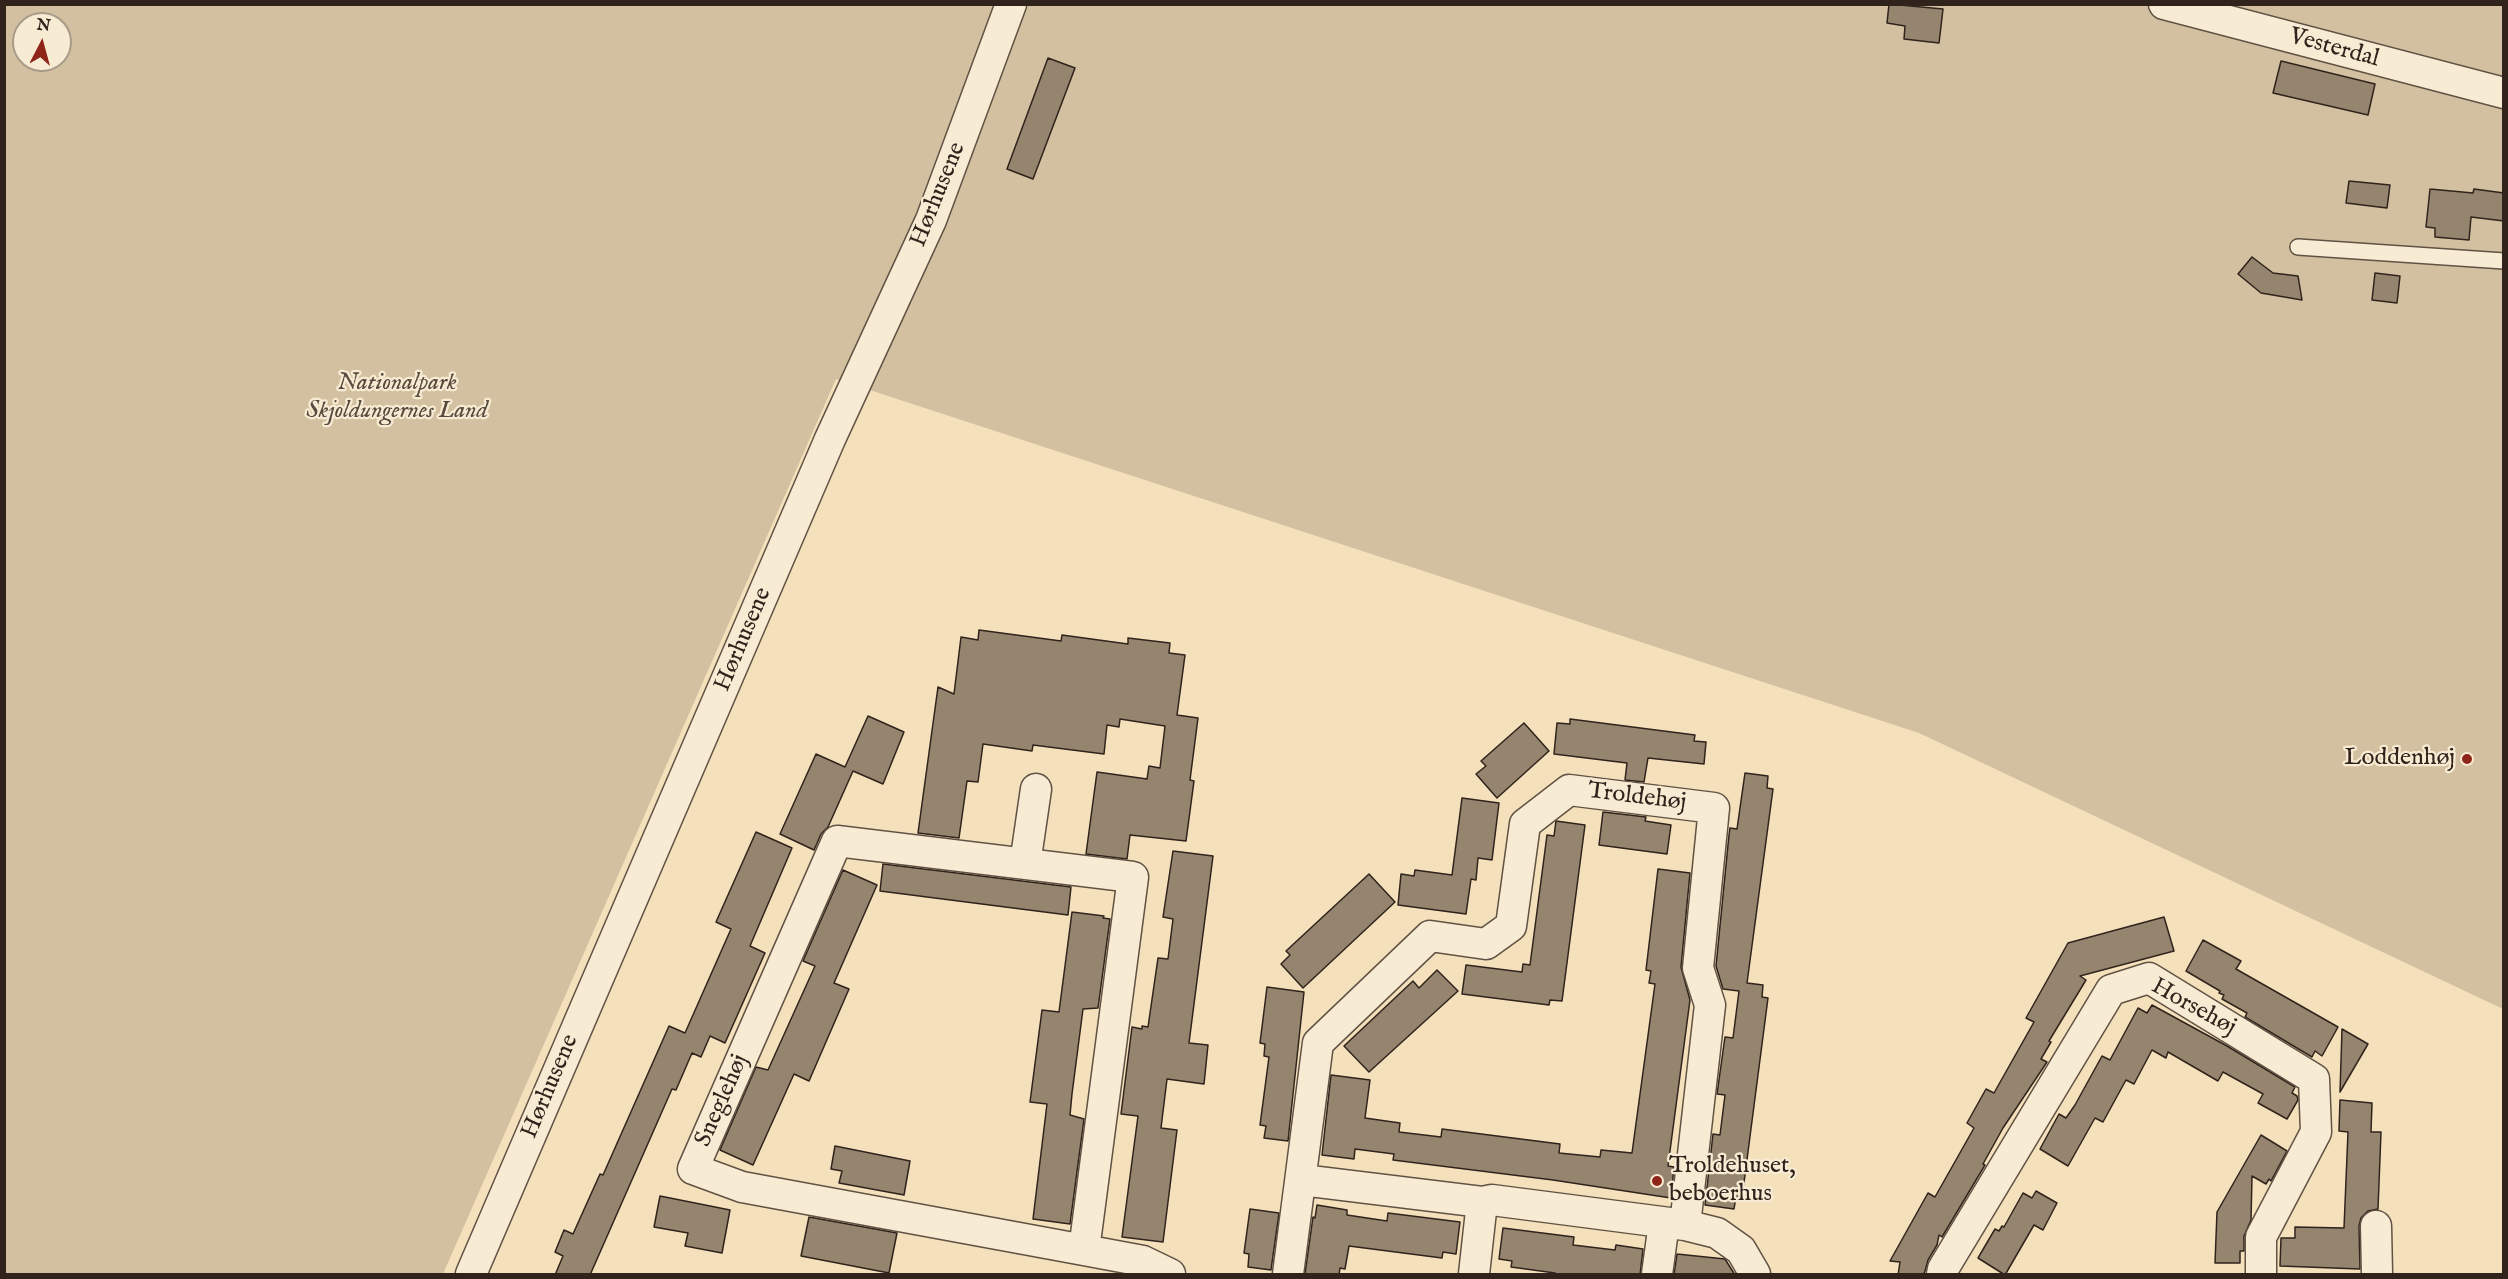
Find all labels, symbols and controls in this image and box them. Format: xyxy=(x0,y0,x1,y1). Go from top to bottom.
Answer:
north arrow xyxy=(12,12,72,72)
text: N xyxy=(36,15,52,37)
street label: Vesterdal xyxy=(2286,23,2382,75)
street label: Hørhusene xyxy=(905,139,973,251)
park label: Nationalpark Skjoldungernes Land xyxy=(306,370,488,426)
street label: Hørhusene xyxy=(709,584,779,696)
place label: Loddenhøj xyxy=(2344,745,2455,773)
marker: Loddenhøj xyxy=(2460,752,2474,766)
street label: Troldehøj xyxy=(1586,778,1688,818)
street label: Horsehøj xyxy=(2146,973,2240,1043)
street label: Hørhusene xyxy=(516,1031,586,1143)
street label: Sneglehøj xyxy=(690,1050,756,1152)
place label: Troldehuset, beboerhus xyxy=(1669,1153,1796,1209)
marker: Troldehuset, beboerhus xyxy=(1650,1174,1664,1188)

